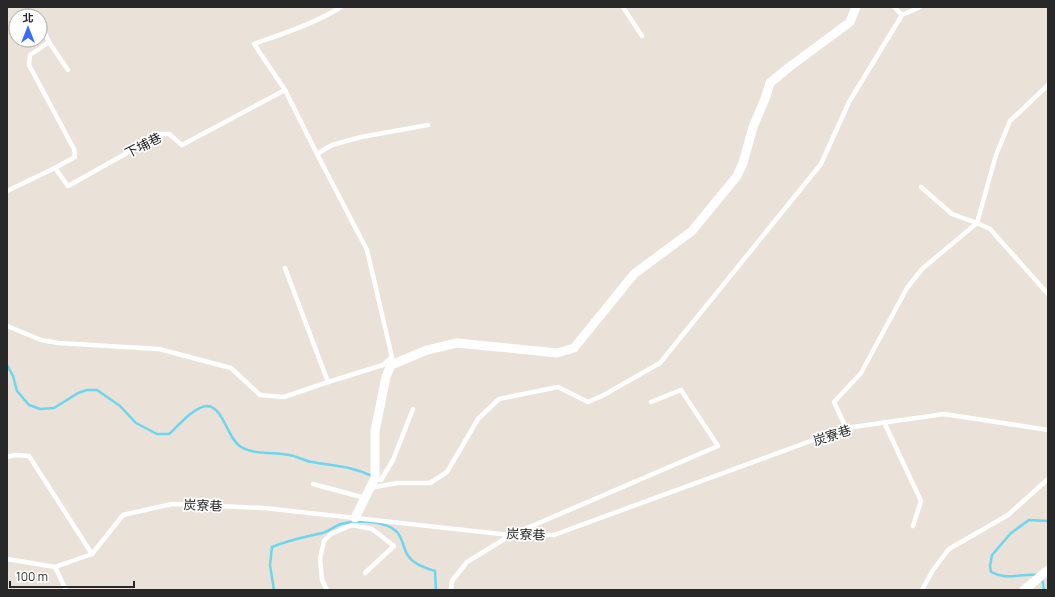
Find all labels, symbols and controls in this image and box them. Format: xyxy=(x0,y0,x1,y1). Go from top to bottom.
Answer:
north arrow xyxy=(8,8,48,48)
text: 北 xyxy=(23,10,34,25)
street label: 下埔巷 xyxy=(122,128,164,162)
street label: 炭寮巷 xyxy=(811,420,853,450)
street label: 炭寮巷 xyxy=(183,495,223,515)
street label: 炭寮巷 xyxy=(506,524,546,544)
scale bar xyxy=(10,563,134,589)
text: 100 m xyxy=(16,568,48,585)

